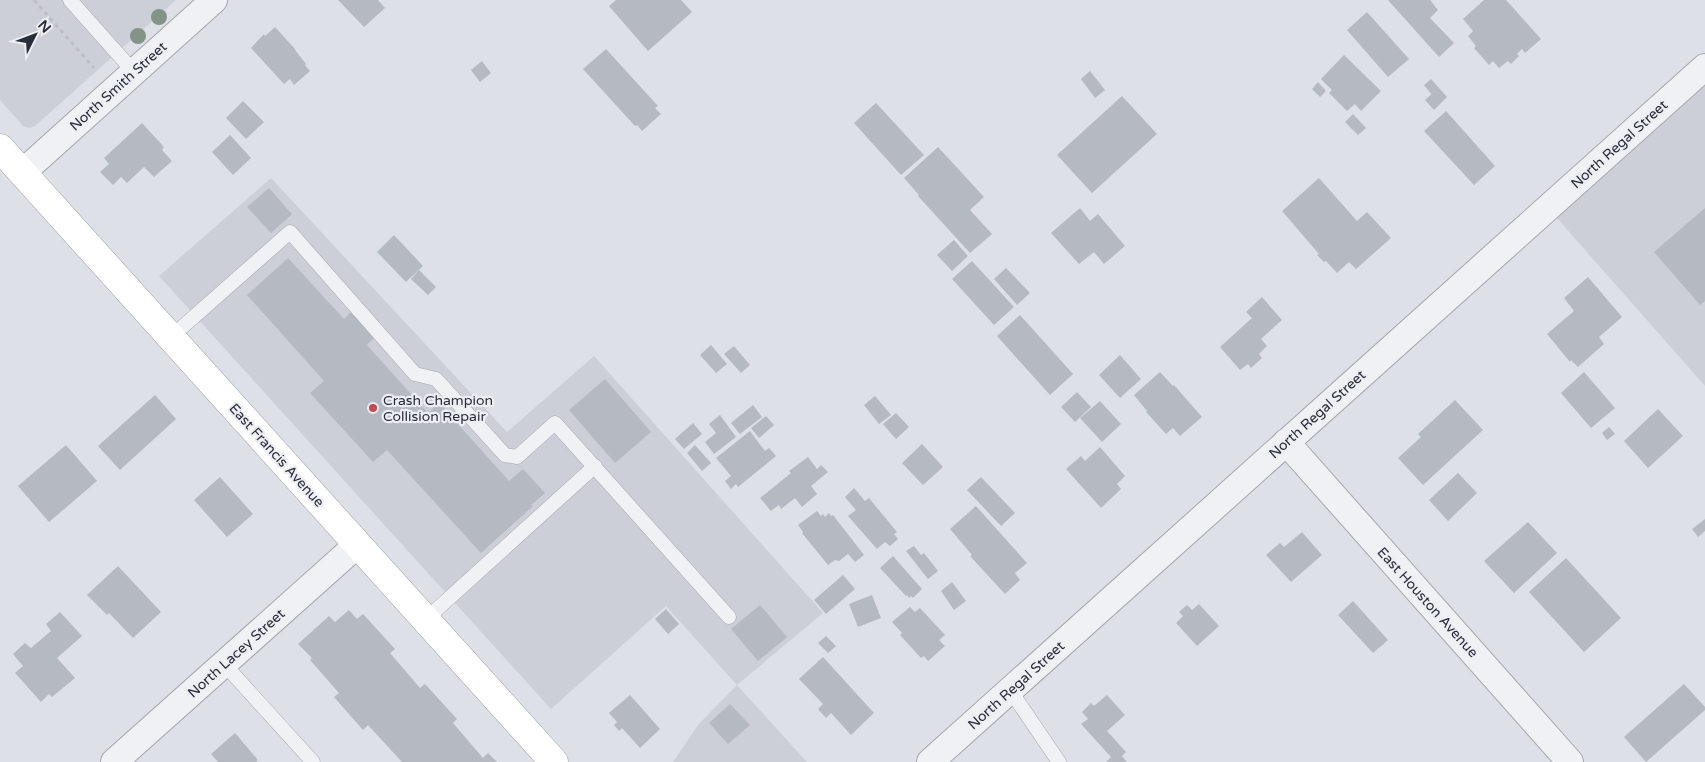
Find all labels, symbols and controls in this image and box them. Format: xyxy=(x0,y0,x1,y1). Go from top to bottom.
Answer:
north arrow xyxy=(10,10,60,60)
text: N xyxy=(34,17,54,37)
street label: North Smith Street xyxy=(66,38,171,134)
street label: North Regal Street xyxy=(1568,96,1672,192)
street label: North Regal Street xyxy=(1266,366,1370,462)
place label: Crash Champion Collision Repair xyxy=(383,392,493,425)
street label: East Francis Avenue xyxy=(226,400,328,511)
marker: Crash Champion Collision Repair xyxy=(367,402,379,414)
street label: East Houston Avenue xyxy=(1374,544,1482,661)
street label: North Lacey Street xyxy=(184,605,289,701)
street label: North Regal Street xyxy=(965,637,1069,733)

